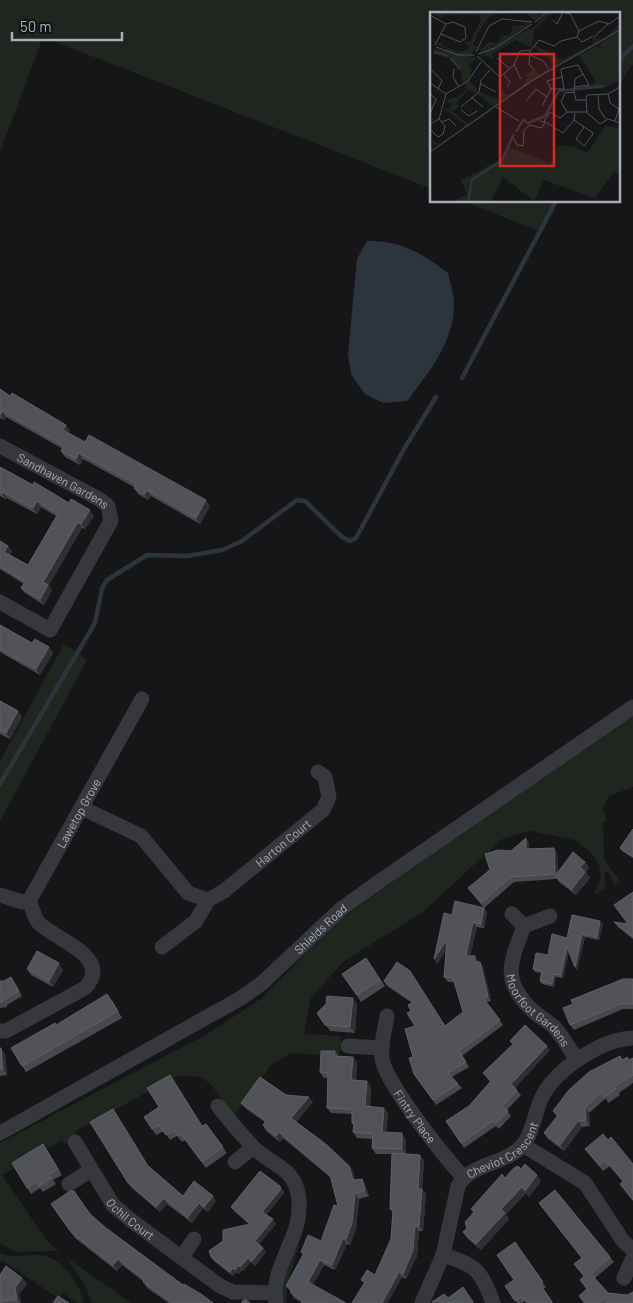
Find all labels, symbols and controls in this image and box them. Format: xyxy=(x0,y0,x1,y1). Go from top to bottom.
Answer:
scale bar xyxy=(12,10,122,42)
inset map xyxy=(430,12,620,202)
text: 50 m xyxy=(20,17,52,35)
street label: Sandhaven Gardens xyxy=(15,450,112,511)
street label: Lawetop Grove xyxy=(53,776,103,850)
street label: Harton Court xyxy=(253,816,314,869)
street label: Shields Road xyxy=(291,900,349,956)
street label: Moorfoot Gardens xyxy=(504,973,573,1049)
street label: Fintry Place xyxy=(391,1087,439,1146)
street label: Cheviot Crescent xyxy=(464,1120,540,1181)
street label: Ochil Court xyxy=(104,1196,157,1242)

